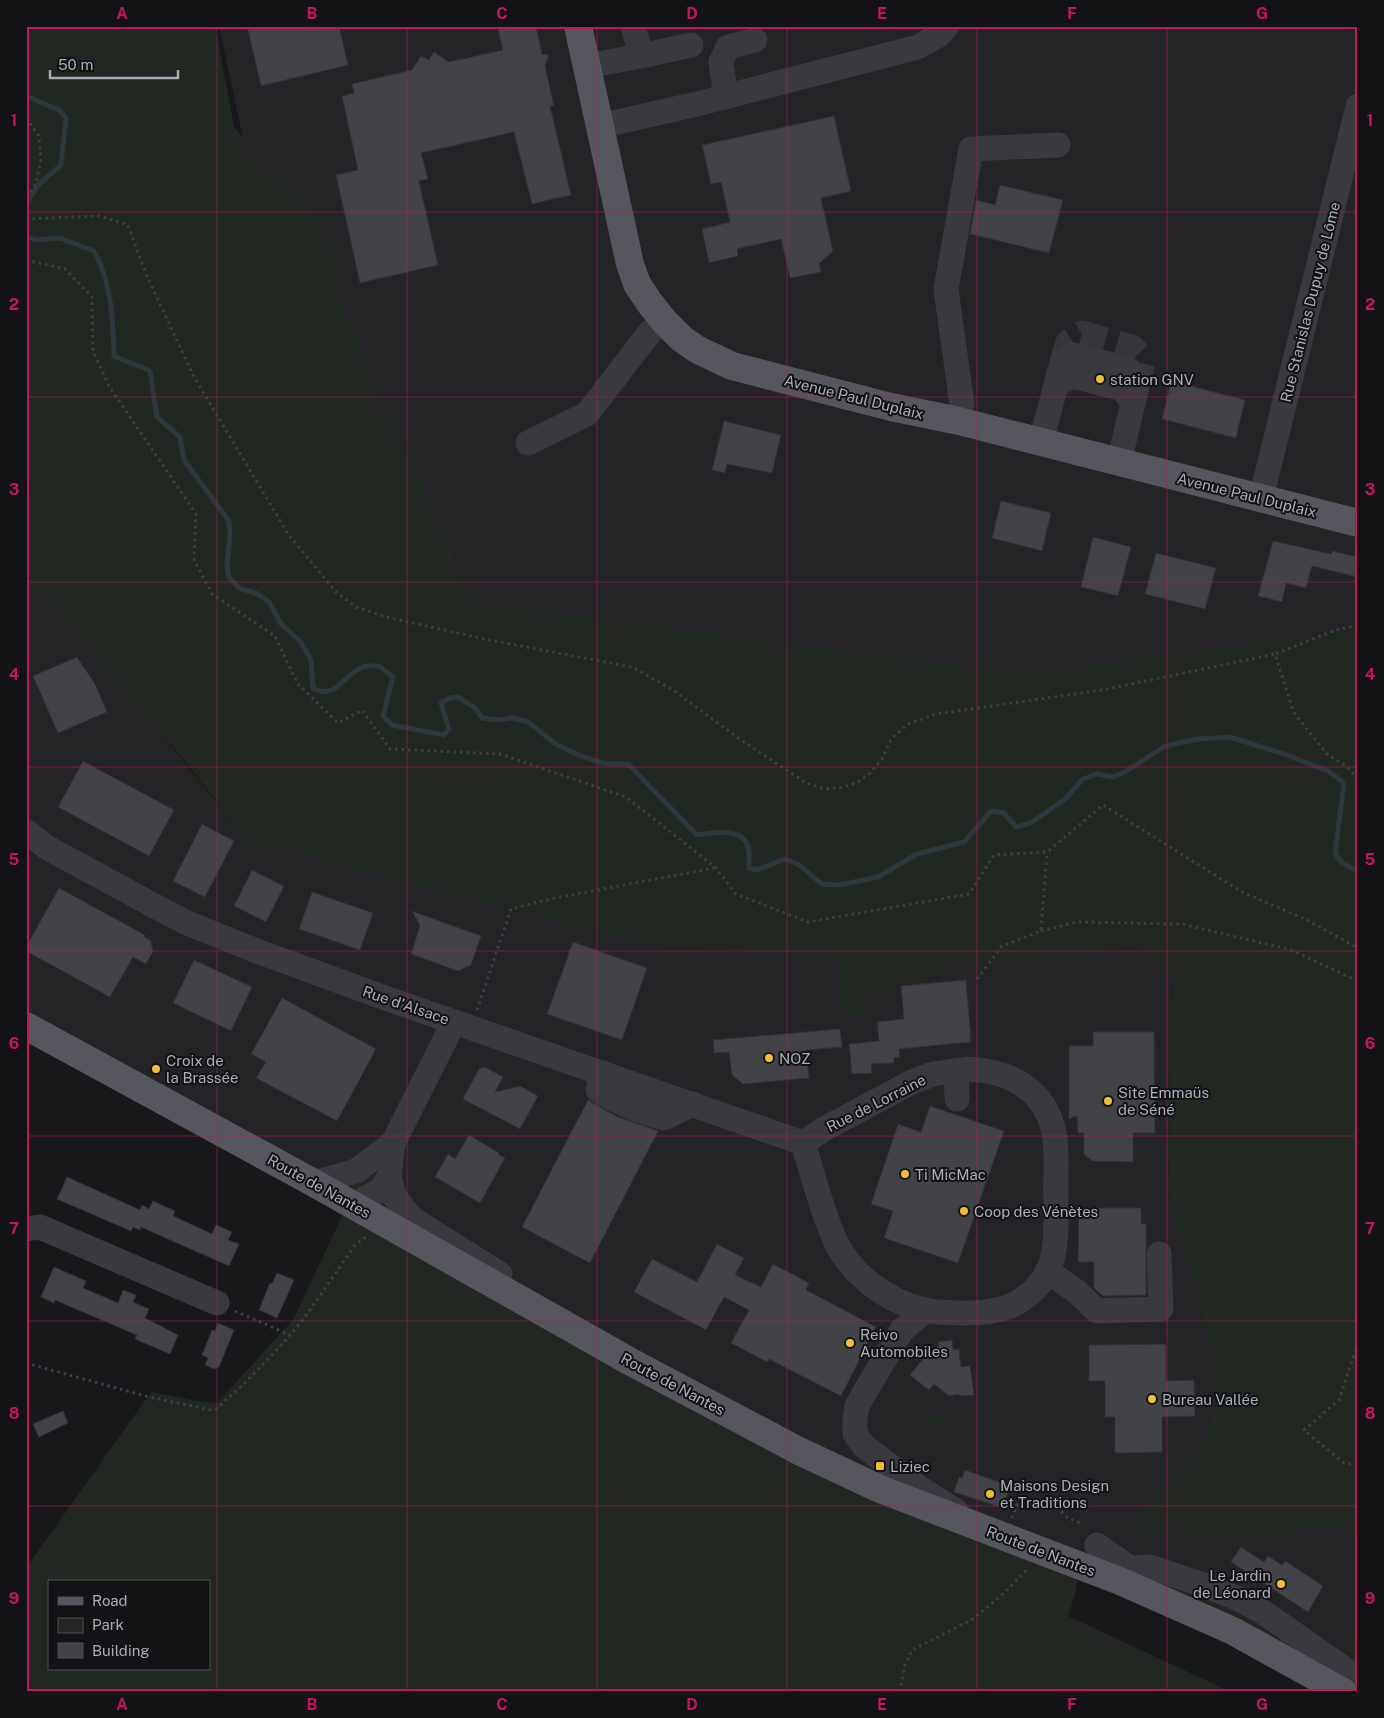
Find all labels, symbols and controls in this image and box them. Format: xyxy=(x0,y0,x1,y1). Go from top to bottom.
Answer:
text: A xyxy=(116,4,128,23)
text: B xyxy=(307,4,318,23)
text: C xyxy=(496,4,508,23)
text: D xyxy=(686,4,698,23)
text: E xyxy=(877,4,887,23)
text: F xyxy=(1067,4,1077,23)
text: G xyxy=(1256,4,1268,23)
scale bar xyxy=(50,48,178,80)
text: 50 m xyxy=(58,56,93,73)
text: 1 xyxy=(11,111,17,130)
text: 1 xyxy=(1367,111,1373,130)
street label: Rue Stanislas Dupuy de Lôme xyxy=(1277,200,1343,404)
text: 2 xyxy=(9,295,19,314)
text: 2 xyxy=(1365,295,1375,314)
street label: Avenue Paul Duplaix xyxy=(783,371,925,423)
place label: station GNV xyxy=(1110,371,1194,388)
marker: station GNV xyxy=(1094,373,1106,385)
street label: Avenue Paul Duplaix xyxy=(1176,469,1318,521)
text: 3 xyxy=(9,480,19,499)
text: 3 xyxy=(1365,480,1375,499)
text: 4 xyxy=(9,665,20,684)
text: 4 xyxy=(1365,665,1376,684)
text: 5 xyxy=(9,850,20,869)
text: 5 xyxy=(1365,850,1376,869)
street label: Rue d'Alsace xyxy=(360,982,452,1028)
text: 6 xyxy=(9,1034,19,1053)
text: 6 xyxy=(1365,1034,1375,1053)
place label: NOZ xyxy=(779,1050,811,1067)
place label: Croix de la Brassée xyxy=(166,1052,238,1086)
marker: NOZ xyxy=(763,1052,775,1064)
marker: Croix de la Brassée xyxy=(150,1063,162,1075)
street label: Rue de Lorraine xyxy=(824,1071,928,1135)
place label: Site Emmaüs de Séné xyxy=(1118,1084,1209,1118)
marker: Site Emmaüs de Séné xyxy=(1102,1095,1114,1107)
street label: Route de Nantes xyxy=(265,1151,373,1221)
place label: Ti MicMac xyxy=(915,1166,986,1183)
marker: Ti MicMac xyxy=(899,1168,911,1180)
place label: Coop des Vénètes xyxy=(974,1203,1098,1220)
marker: Coop des Vénètes xyxy=(958,1205,970,1217)
text: 7 xyxy=(9,1219,19,1238)
text: 7 xyxy=(1365,1219,1375,1238)
place label: Reivo Automobiles xyxy=(860,1326,948,1360)
marker: Reivo Automobiles xyxy=(844,1337,856,1349)
street label: Route de Nantes xyxy=(618,1349,728,1419)
place label: Bureau Vallée xyxy=(1162,1391,1259,1408)
marker: Bureau Vallée xyxy=(1146,1393,1158,1405)
text: 8 xyxy=(9,1404,20,1423)
text: 8 xyxy=(1365,1404,1376,1423)
place label: Liziec xyxy=(890,1458,930,1475)
marker: Liziec xyxy=(874,1460,886,1472)
place label: Maisons Design et Traditions xyxy=(1000,1477,1109,1511)
marker: Maisons Design et Traditions xyxy=(984,1488,996,1500)
street label: Route de Nantes xyxy=(984,1522,1098,1580)
place label: Le Jardin de Léonard xyxy=(1193,1567,1271,1601)
marker: Le Jardin de Léonard xyxy=(1275,1578,1287,1590)
legend xyxy=(48,1580,210,1670)
text: 9 xyxy=(9,1589,19,1608)
text: 9 xyxy=(1365,1589,1375,1608)
text: Road xyxy=(92,1592,128,1609)
text: Park xyxy=(92,1616,124,1633)
text: Building xyxy=(92,1642,150,1659)
text: A xyxy=(116,1695,128,1714)
text: B xyxy=(307,1695,318,1714)
text: C xyxy=(496,1695,508,1714)
text: D xyxy=(686,1695,698,1714)
text: E xyxy=(877,1695,887,1714)
text: F xyxy=(1067,1695,1077,1714)
text: G xyxy=(1256,1695,1268,1714)

